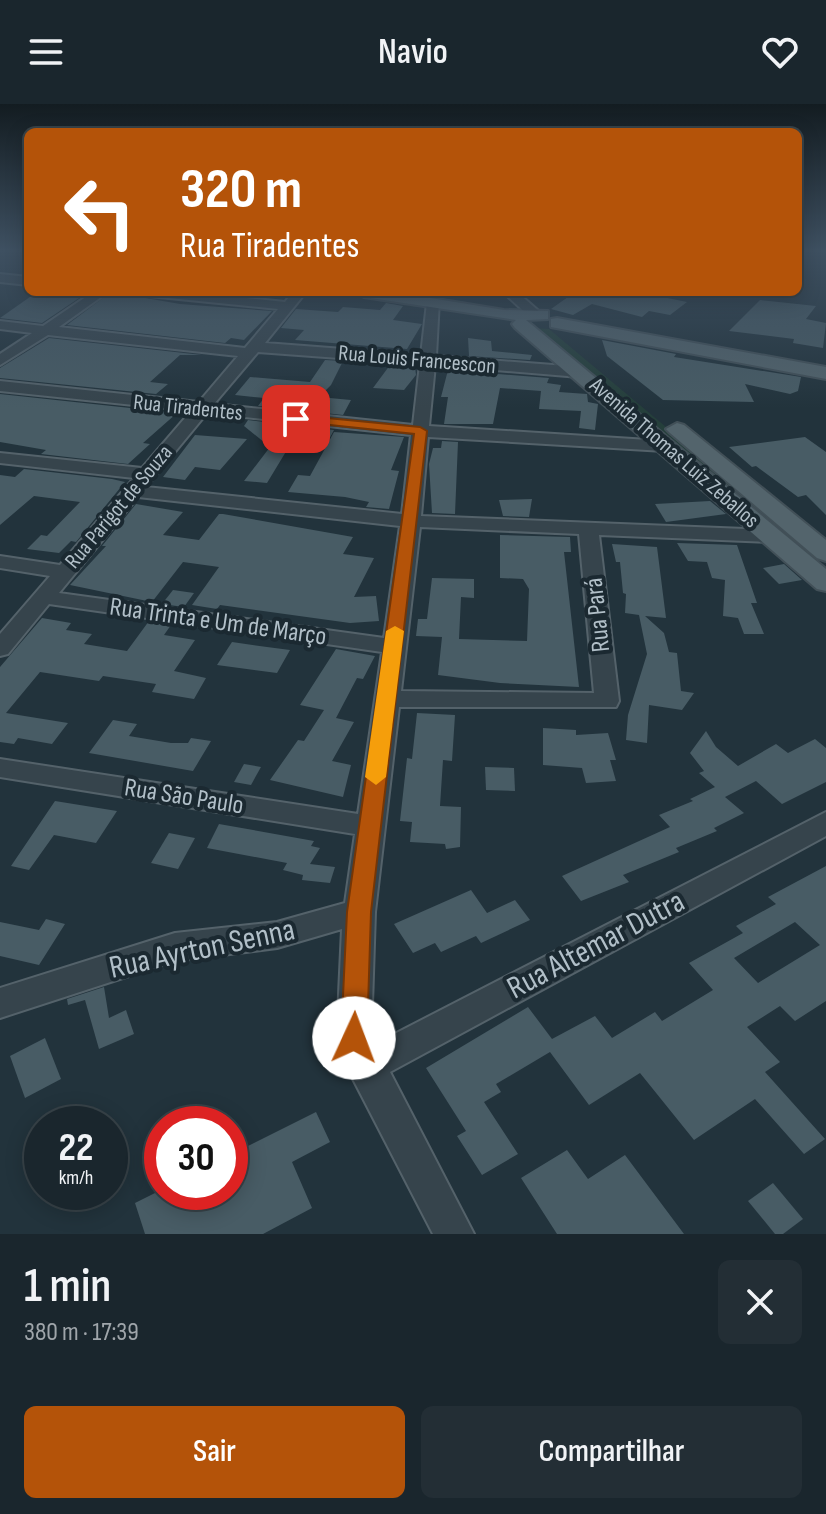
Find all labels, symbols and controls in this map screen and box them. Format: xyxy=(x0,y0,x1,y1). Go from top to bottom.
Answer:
icon: menu xyxy=(24,30,68,74)
icon: heart xyxy=(758,30,802,74)
text: Navio xyxy=(378,31,448,74)
text: 320 m xyxy=(180,157,302,224)
icon: left xyxy=(48,160,152,264)
text: Rua Tiradentes xyxy=(180,225,359,268)
street label: Rua Louis Francescon xyxy=(337,340,497,380)
street label: Avenida Thomas Luiz Zeballos xyxy=(583,372,764,534)
pin xyxy=(262,385,330,453)
street label: Rua Tiradentes xyxy=(132,389,244,427)
icon: arrive xyxy=(274,397,318,441)
street label: Rua Parigot de Souza xyxy=(60,440,178,574)
street label: Rua Pará xyxy=(579,576,617,654)
street label: Rua Trinta e Um de Março xyxy=(108,591,328,653)
street label: Rua São Paulo xyxy=(122,772,246,822)
street label: Rua Altemar Dutra xyxy=(501,882,691,1008)
street label: Rua Ayrton Senna xyxy=(106,910,298,988)
position arrow xyxy=(312,996,396,1080)
speed limit sign: 30 xyxy=(144,1106,248,1210)
text: 22 xyxy=(58,1124,94,1172)
text: km/h xyxy=(59,1166,93,1190)
text: 1 min xyxy=(24,1258,111,1315)
button: close xyxy=(718,1260,802,1344)
text: 380 m · 17:39 xyxy=(24,1317,139,1348)
button: Sair xyxy=(24,1406,405,1498)
button: Compartilhar xyxy=(421,1406,802,1498)

